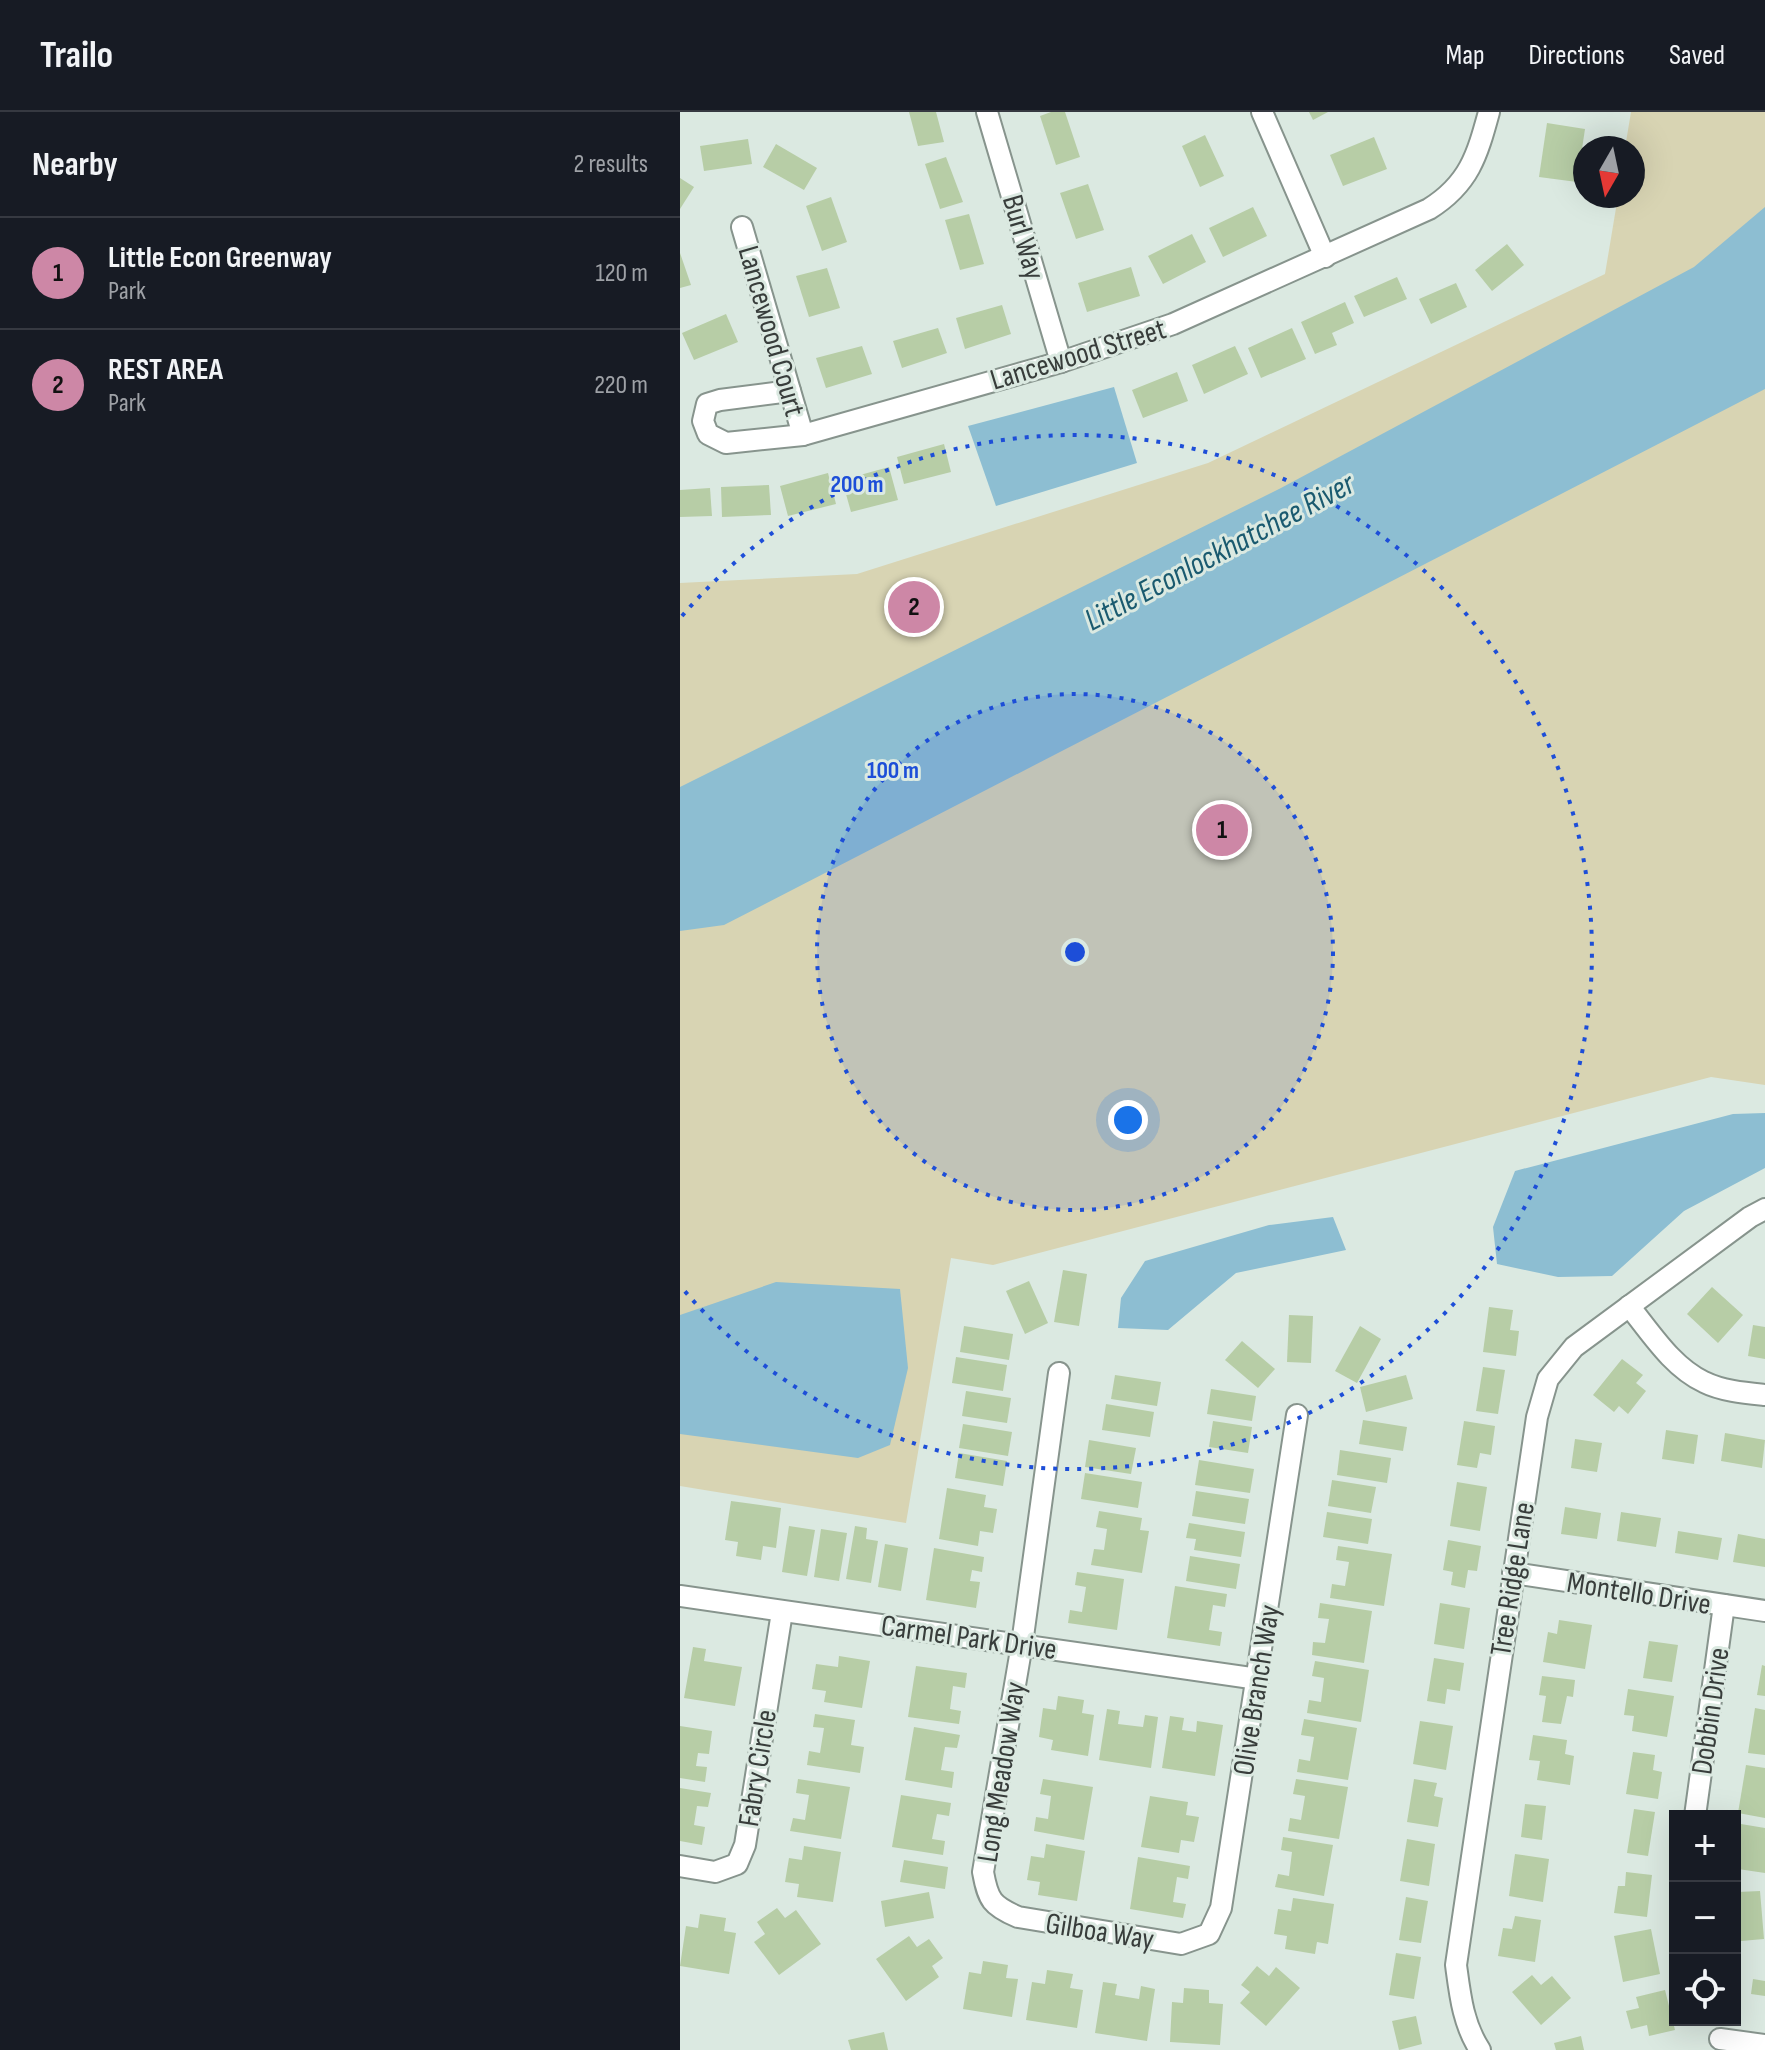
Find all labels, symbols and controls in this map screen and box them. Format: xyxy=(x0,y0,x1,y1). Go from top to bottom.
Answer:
text: Trailo xyxy=(40,33,113,78)
text: Map xyxy=(1446,39,1485,72)
text: Directions xyxy=(1529,39,1625,72)
text: Saved xyxy=(1669,39,1725,72)
north arrow xyxy=(1573,136,1645,208)
text: Nearby xyxy=(32,144,118,185)
text: 2 results xyxy=(574,149,648,180)
street label: Burl Way xyxy=(994,191,1052,284)
text: Little Econ Greenway xyxy=(108,240,332,276)
street label: Lancewood Court xyxy=(730,242,813,421)
text: 1 xyxy=(53,258,63,289)
text: 120 m xyxy=(595,258,648,289)
text: Park xyxy=(108,276,146,307)
street label: Lancewood Street xyxy=(986,311,1170,399)
text: REST AREA xyxy=(108,352,223,388)
text: 2 xyxy=(52,370,64,401)
text: 220 m xyxy=(594,370,648,401)
text: Park xyxy=(108,388,146,419)
water label: Little Econlockhatchee River xyxy=(1078,464,1362,640)
text: 200 m xyxy=(830,470,884,499)
pin: 2 xyxy=(888,577,940,637)
text: 100 m xyxy=(867,756,919,785)
pin: 1 xyxy=(1196,800,1248,860)
centre of rings xyxy=(1061,938,1089,966)
your location xyxy=(1108,1100,1148,1140)
street label: Tree Ridge Lane xyxy=(1483,1500,1543,1659)
street label: Montello Drive xyxy=(1564,1565,1713,1623)
street label: Olive Branch Way xyxy=(1226,1602,1288,1778)
street label: Carmel Park Drive xyxy=(879,1608,1059,1668)
street label: Dobbin Drive xyxy=(1684,1645,1738,1777)
street label: Long Meadow Way xyxy=(970,1679,1034,1865)
street label: Fabry Circle xyxy=(731,1707,785,1829)
map controls xyxy=(1669,1810,1741,2026)
button: + xyxy=(1669,1810,1741,1882)
button: − xyxy=(1669,1882,1741,1954)
street label: Gilboa Way xyxy=(1043,1906,1157,1958)
button: locate xyxy=(1669,1954,1741,2026)

